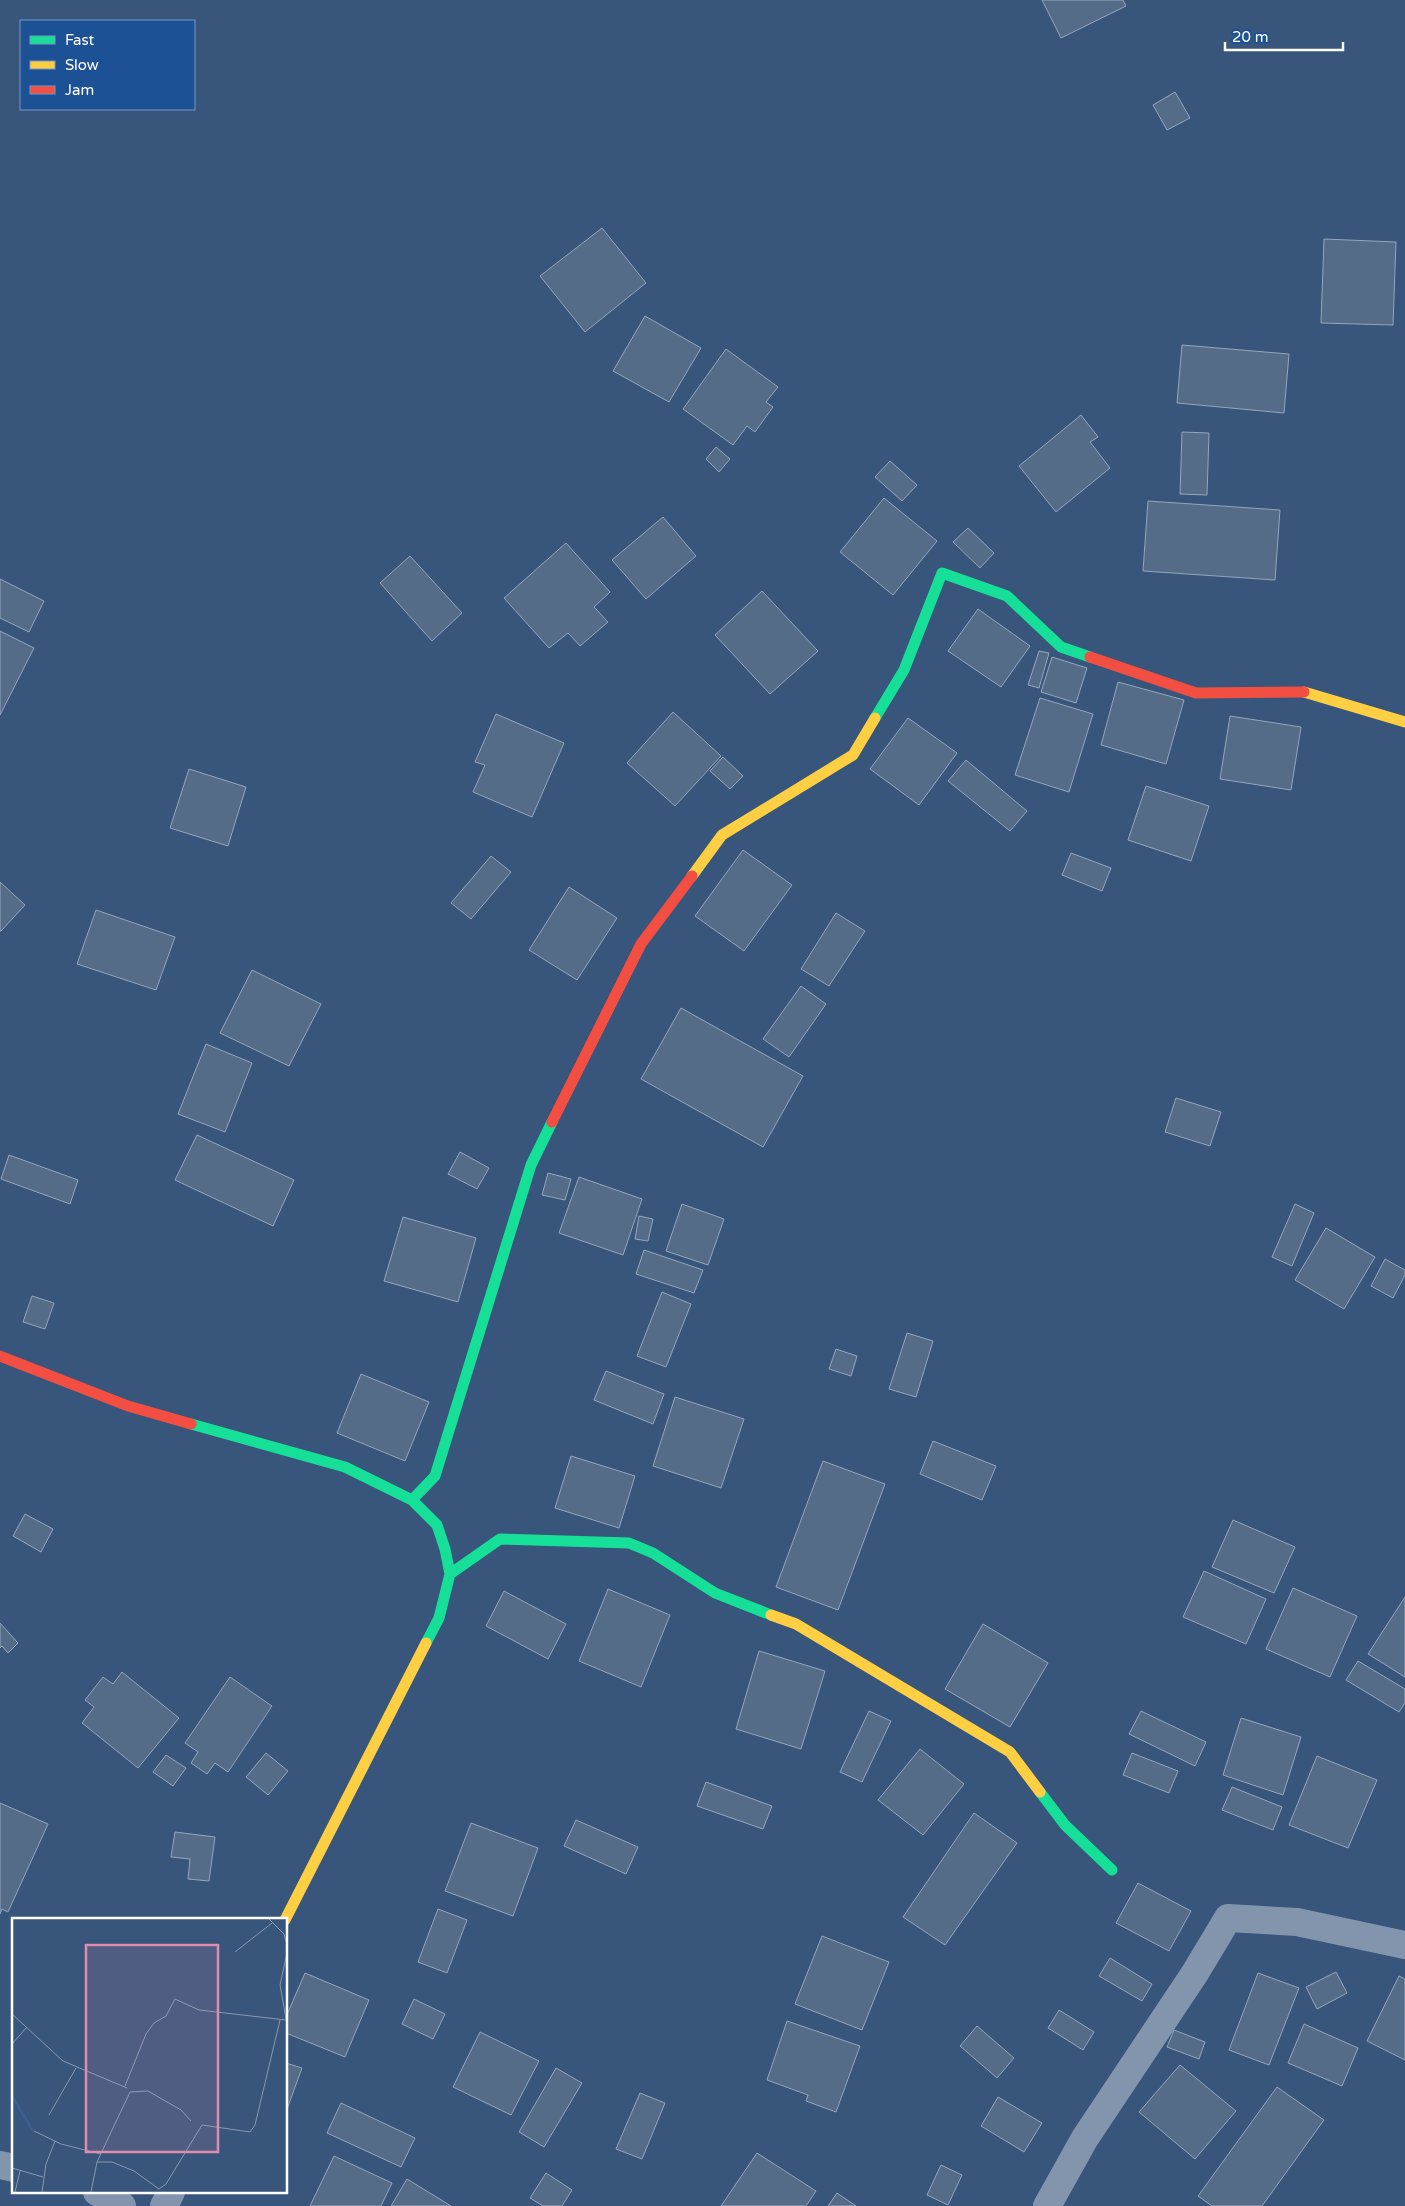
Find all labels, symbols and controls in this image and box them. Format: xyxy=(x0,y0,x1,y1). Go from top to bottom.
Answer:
legend xyxy=(20,20,195,110)
scale bar xyxy=(1225,20,1342,52)
text: 20 m xyxy=(1232,28,1269,46)
text: Fast xyxy=(65,31,95,49)
text: Slow xyxy=(65,56,99,74)
text: Jam xyxy=(65,81,94,99)
inset map xyxy=(12,1918,288,2194)

